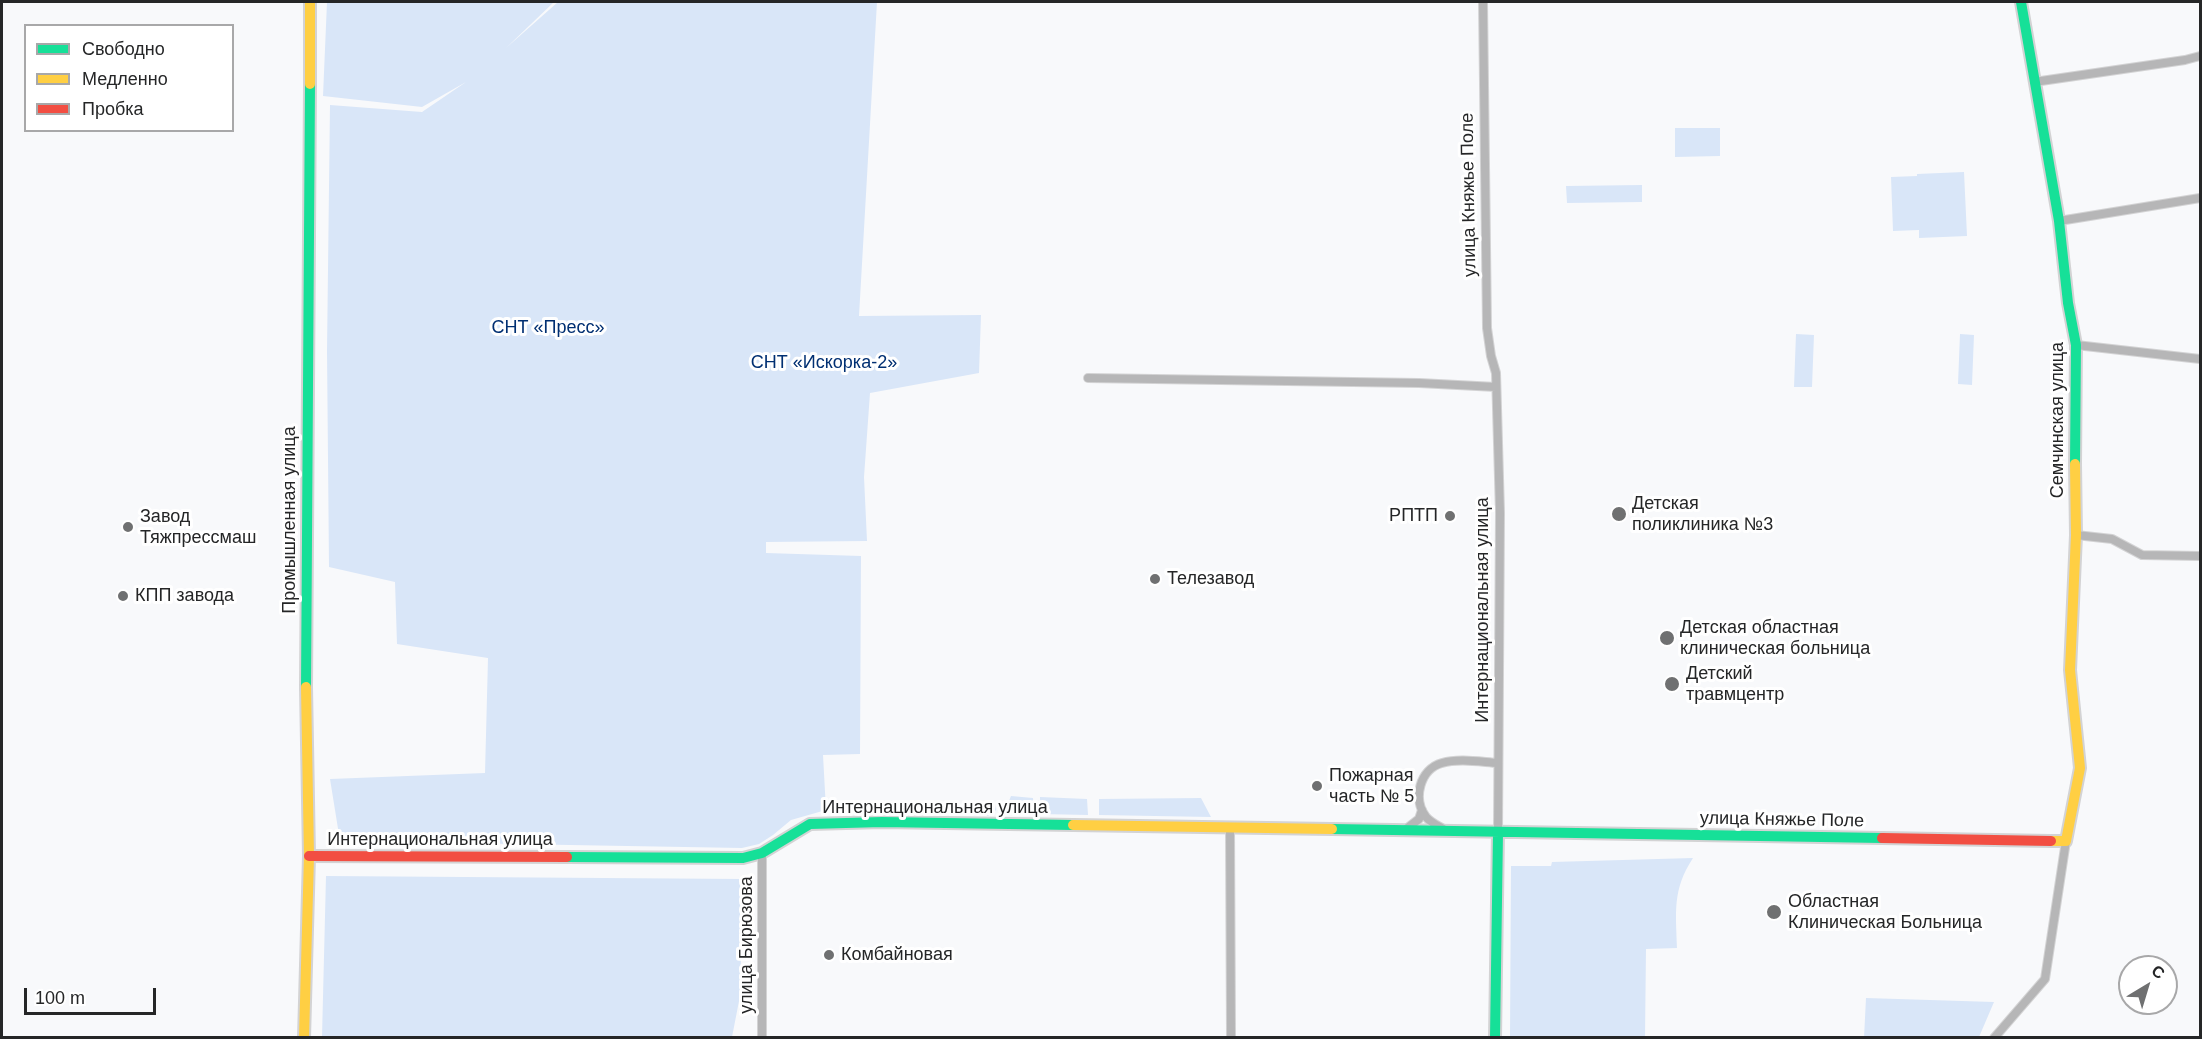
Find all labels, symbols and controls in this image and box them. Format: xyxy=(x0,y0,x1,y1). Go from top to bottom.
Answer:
legend xyxy=(24,24,234,132)
text: Свободно xyxy=(82,39,165,59)
text: Медленно xyxy=(82,69,168,89)
text: Пробка xyxy=(82,99,144,119)
street label: улица Княжье Поле xyxy=(1457,113,1481,277)
park label: СНТ «Пресс» xyxy=(492,317,604,339)
street label: Семчинская улица xyxy=(2047,342,2069,498)
park label: СНТ «Искорка-2» xyxy=(751,352,897,374)
street label: Промышленная улица xyxy=(279,426,301,614)
place label: Детская поликлиника №3 xyxy=(1632,493,1773,536)
street label: Интернациональная улица xyxy=(1472,497,1494,723)
place label: РПТП xyxy=(1389,505,1438,527)
marker: Детская поликлиника №3 xyxy=(1610,505,1628,523)
place label: Завод Тяжпрессмаш xyxy=(140,506,256,548)
marker: РПТП xyxy=(1443,509,1457,523)
marker: Завод Тяжпрессмаш xyxy=(121,520,135,534)
place label: Телезавод xyxy=(1167,568,1254,590)
marker: Телезавод xyxy=(1148,572,1162,586)
place label: КПП завода xyxy=(135,585,234,607)
marker: КПП завода xyxy=(116,589,130,603)
place label: Детская областная клиническая больница xyxy=(1680,617,1870,660)
marker: Детская областная клиническая больница xyxy=(1658,629,1676,647)
place label: Детский травмцентр xyxy=(1686,663,1784,706)
marker: Детский травмцентр xyxy=(1663,675,1681,693)
place label: Пожарная часть № 5 xyxy=(1329,765,1414,808)
marker: Пожарная часть № 5 xyxy=(1310,779,1324,793)
street label: Интернациональная улица xyxy=(822,797,1048,819)
street label: улица Княжье Поле xyxy=(1700,808,1864,832)
street label: Интернациональная улица xyxy=(327,829,553,851)
street label: улица Бирюзова xyxy=(736,876,758,1014)
place label: Областная Клиническая Больница xyxy=(1788,891,1982,934)
marker: Областная Клиническая Больница xyxy=(1765,903,1783,921)
place label: Комбайновая xyxy=(841,944,953,966)
marker: Комбайновая xyxy=(822,948,836,962)
north arrow xyxy=(2118,955,2178,1015)
text: С xyxy=(2148,962,2168,982)
scale bar xyxy=(27,976,159,1014)
text: 100 m xyxy=(35,988,85,1008)

